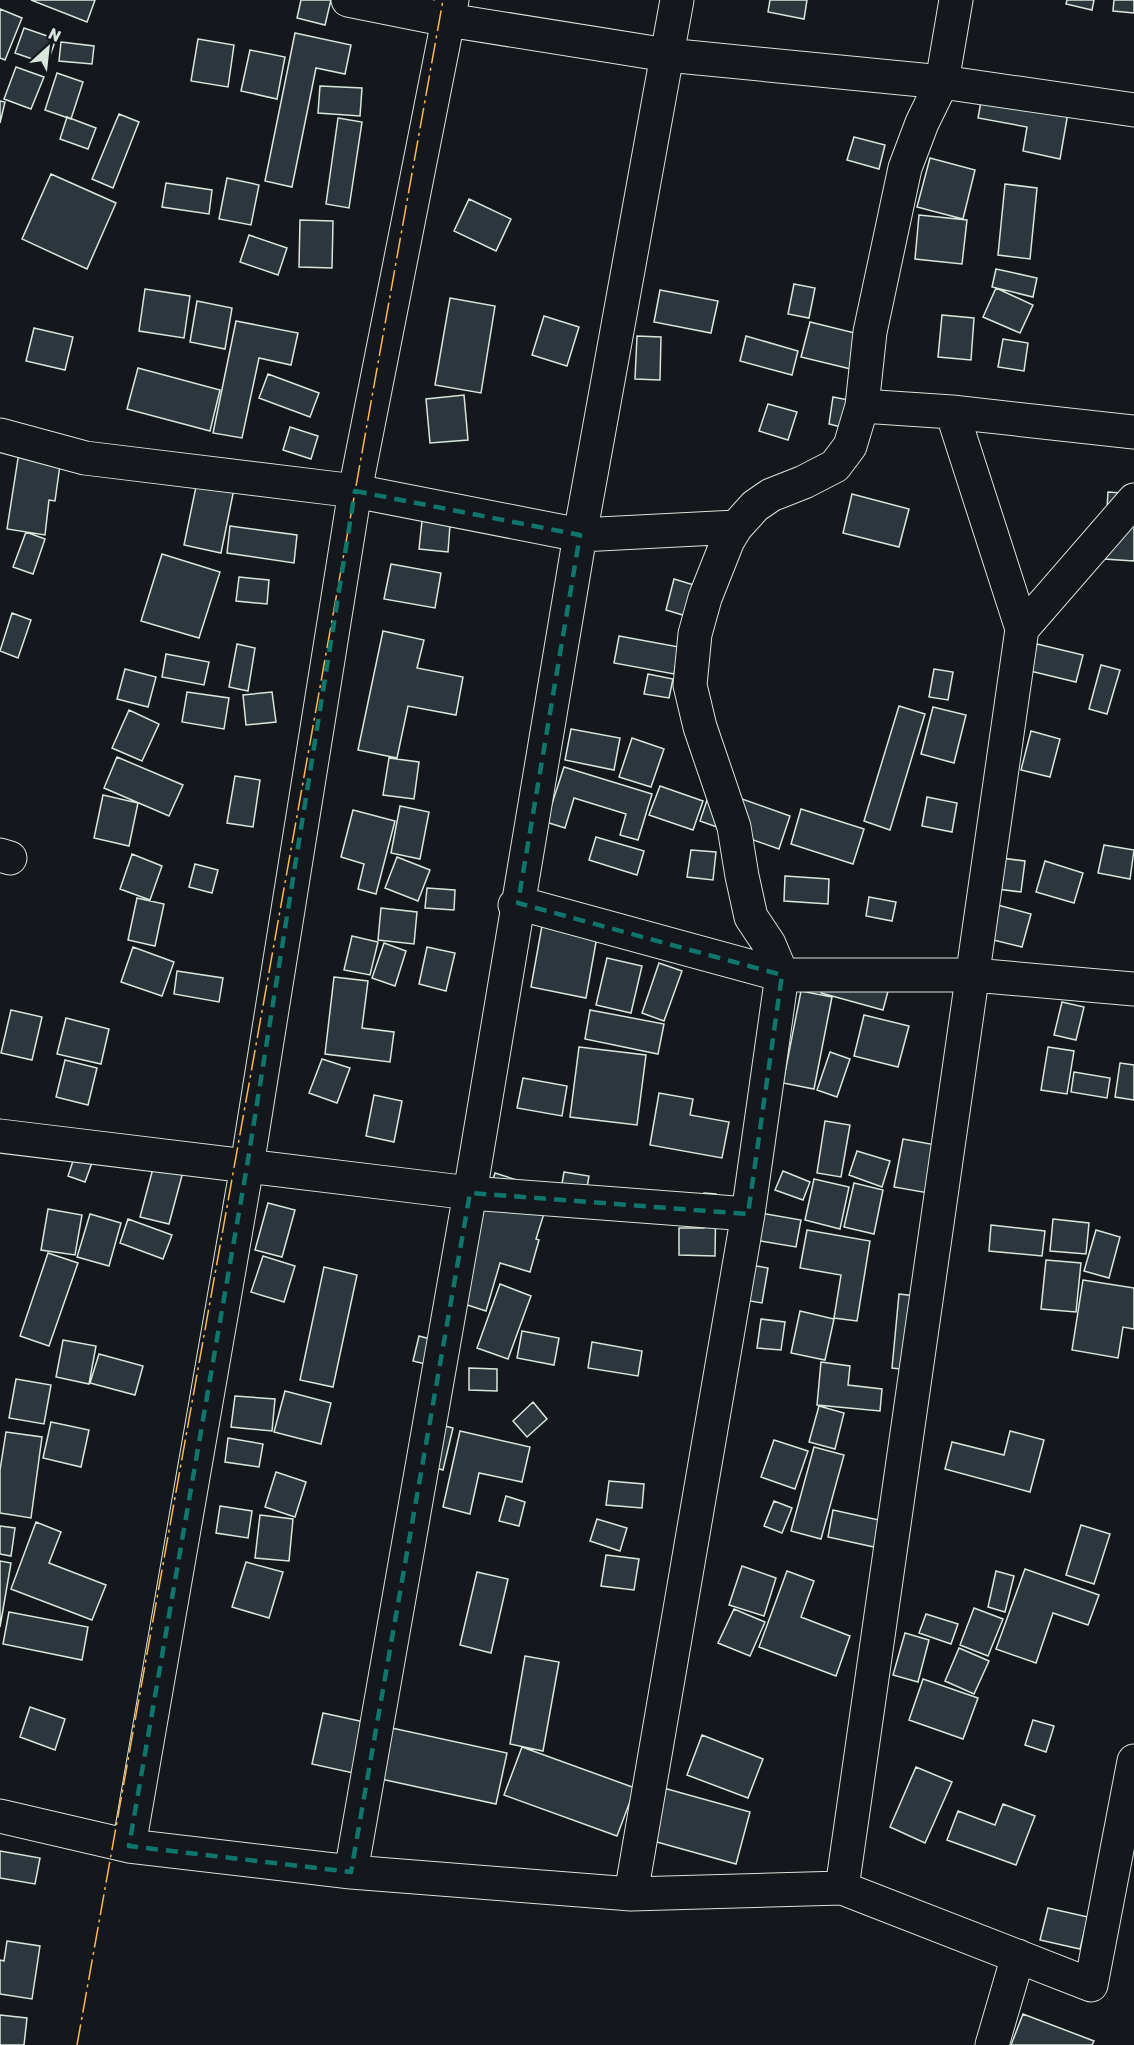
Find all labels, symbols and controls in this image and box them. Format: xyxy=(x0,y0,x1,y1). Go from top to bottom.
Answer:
north arrow xyxy=(18,18,78,78)
text: N xyxy=(45,24,64,46)

